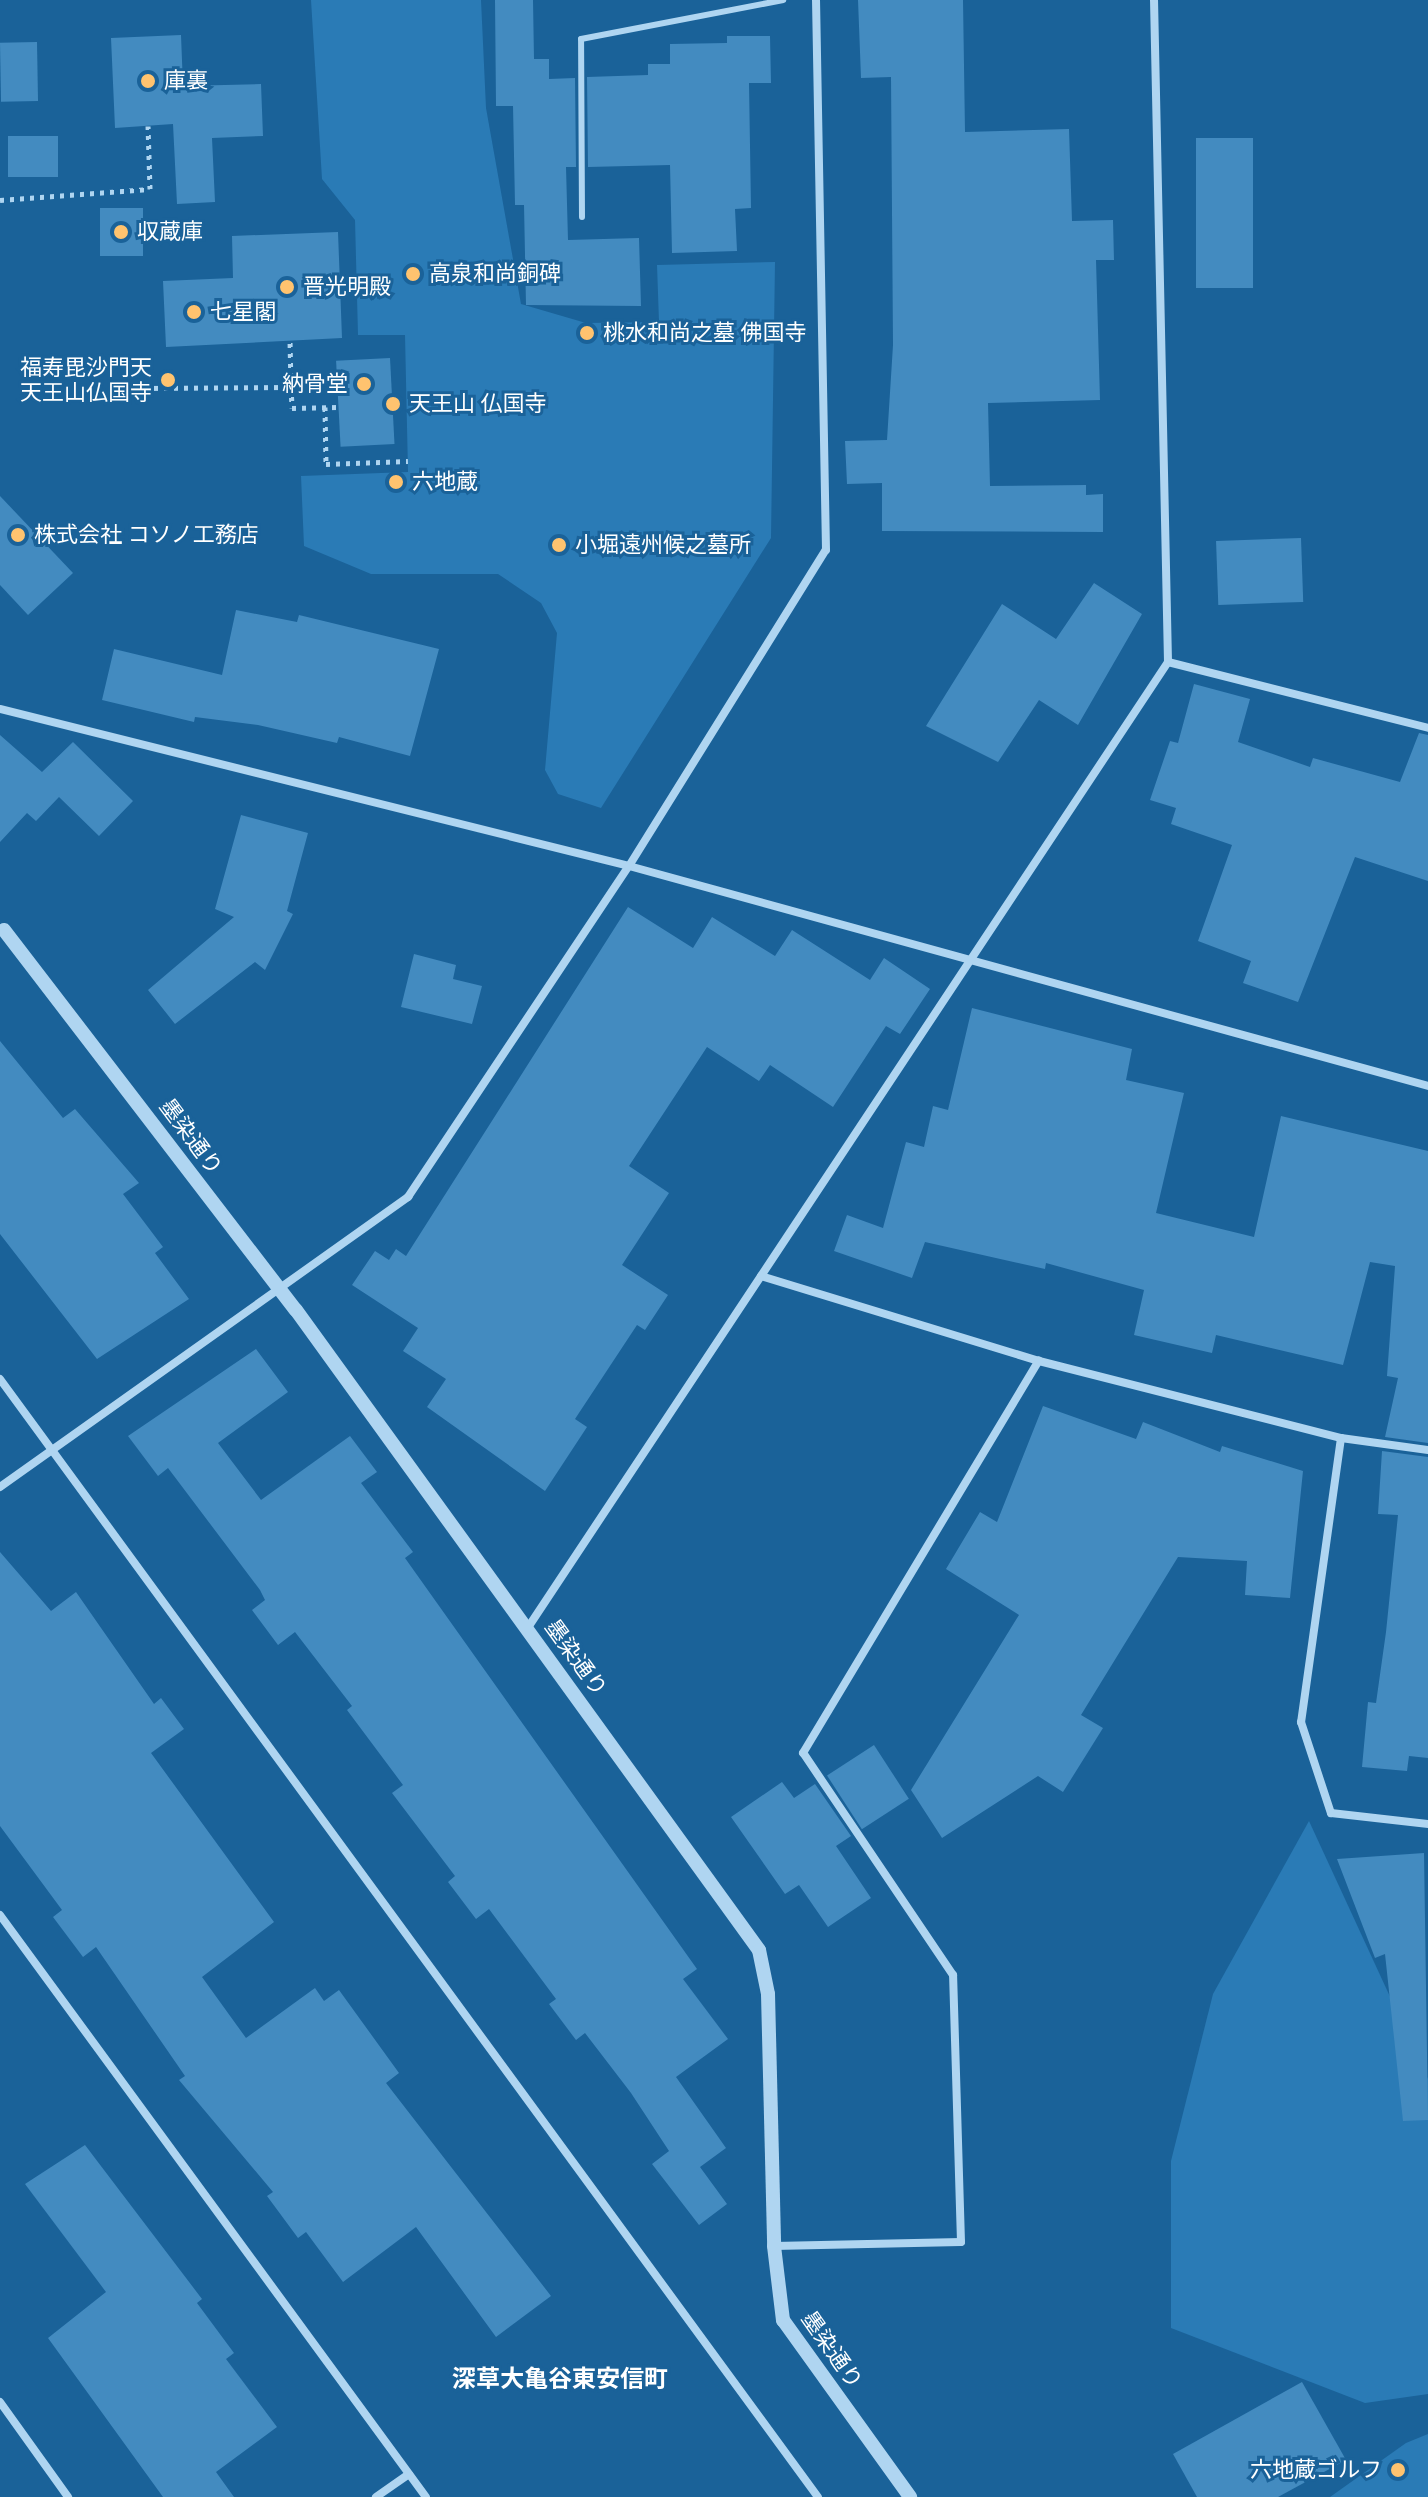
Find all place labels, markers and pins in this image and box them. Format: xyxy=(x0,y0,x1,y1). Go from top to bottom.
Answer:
place label: 庫裏 xyxy=(164,68,208,94)
marker: 庫裏 xyxy=(139,72,157,90)
place label: 収蔵庫 xyxy=(137,219,203,245)
marker: 収蔵庫 xyxy=(112,223,130,241)
place label: 高泉和尚銅碑 xyxy=(429,261,561,287)
marker: 高泉和尚銅碑 xyxy=(404,265,422,283)
place label: 晋光明殿 xyxy=(303,274,391,300)
marker: 晋光明殿 xyxy=(278,278,296,296)
place label: 七星閣 xyxy=(210,299,276,325)
marker: 七星閣 xyxy=(185,303,203,321)
place label: 桃水和尚之墓 佛国寺 xyxy=(603,320,806,346)
marker: 桃水和尚之墓 佛国寺 xyxy=(578,324,596,342)
place label: 福寿毘沙門天 天王山仏国寺 xyxy=(20,354,152,406)
marker: 福寿毘沙門天 天王山仏国寺 xyxy=(159,371,177,389)
place label: 納骨堂 xyxy=(282,371,348,397)
marker: 納骨堂 xyxy=(355,375,373,393)
place label: 天王山 仏国寺 xyxy=(409,391,546,417)
marker: 天王山 仏国寺 xyxy=(384,395,402,413)
place label: 六地蔵 xyxy=(412,469,478,495)
marker: 六地蔵 xyxy=(387,473,405,491)
place label: 株式会社 コソノ工務店 xyxy=(34,522,259,548)
marker: 株式会社 コソノ工務店 xyxy=(9,526,27,544)
place label: 小堀遠州候之墓所 xyxy=(575,532,751,558)
marker: 小堀遠州候之墓所 xyxy=(550,536,568,554)
place label: 六地蔵ゴルフ xyxy=(1250,2457,1382,2483)
marker: 六地蔵ゴルフ xyxy=(1389,2461,1407,2479)

